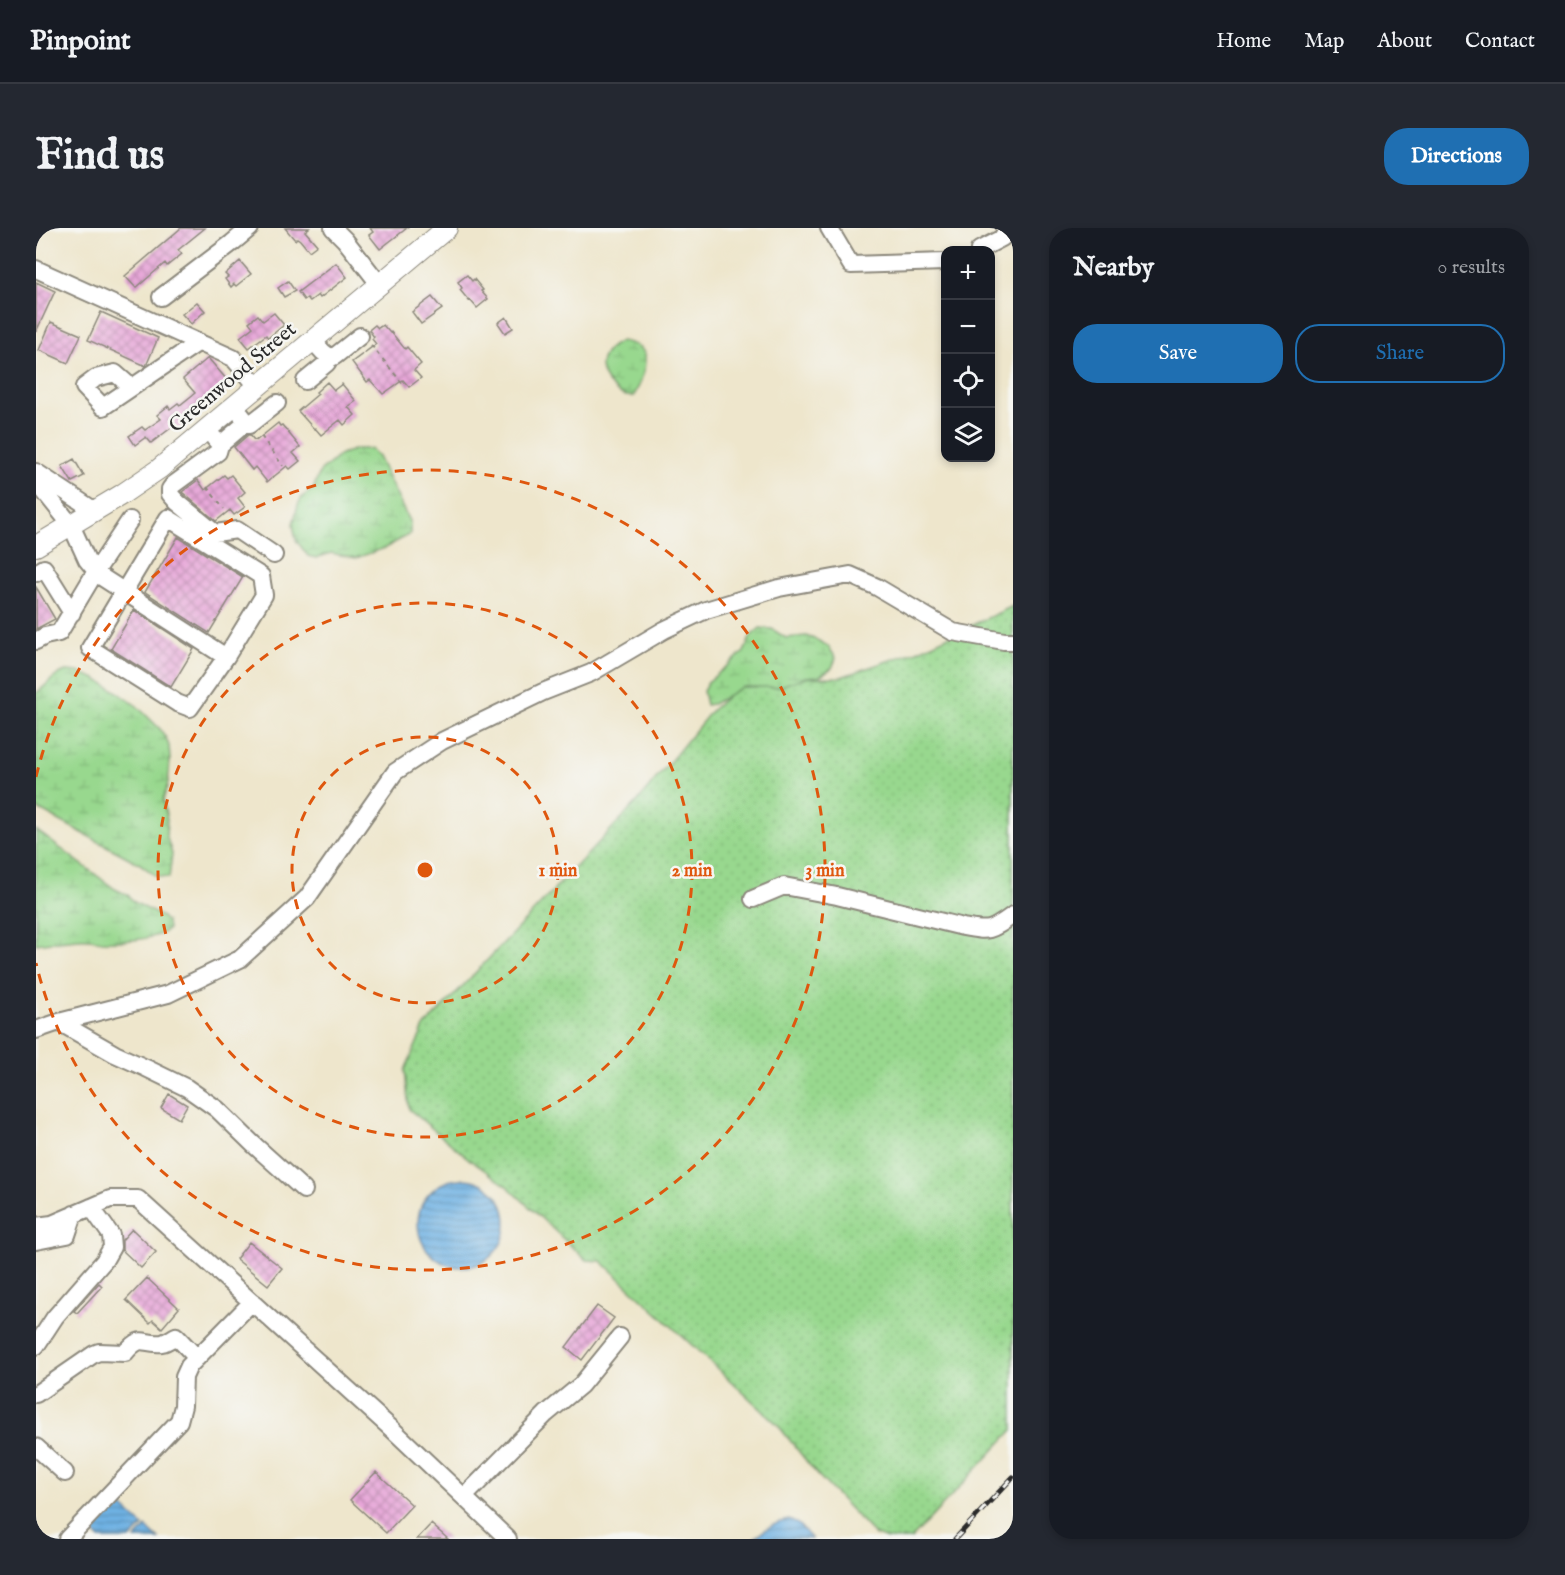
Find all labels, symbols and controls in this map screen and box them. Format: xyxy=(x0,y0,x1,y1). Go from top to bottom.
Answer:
text: Pinpoint xyxy=(30,24,131,59)
text: Home xyxy=(1216,28,1271,55)
text: Map xyxy=(1304,28,1344,55)
text: About xyxy=(1377,28,1432,55)
text: Contact xyxy=(1465,28,1535,55)
button: Directions xyxy=(1384,128,1529,185)
text: Find us xyxy=(36,130,164,183)
map controls xyxy=(941,246,995,462)
button: + xyxy=(941,246,995,300)
text: Nearby xyxy=(1073,251,1154,284)
text: 0 results xyxy=(1438,255,1505,280)
button: − xyxy=(941,300,995,354)
street label: Greenwood Street xyxy=(163,317,303,439)
button: Save xyxy=(1073,324,1283,383)
button: Share xyxy=(1295,324,1505,383)
button: locate xyxy=(941,354,995,408)
button: layers xyxy=(941,408,995,462)
centre of rings xyxy=(415,860,435,880)
text: 1 min xyxy=(539,860,578,883)
text: 2 min xyxy=(672,860,713,883)
text: 3 min xyxy=(806,860,845,883)

